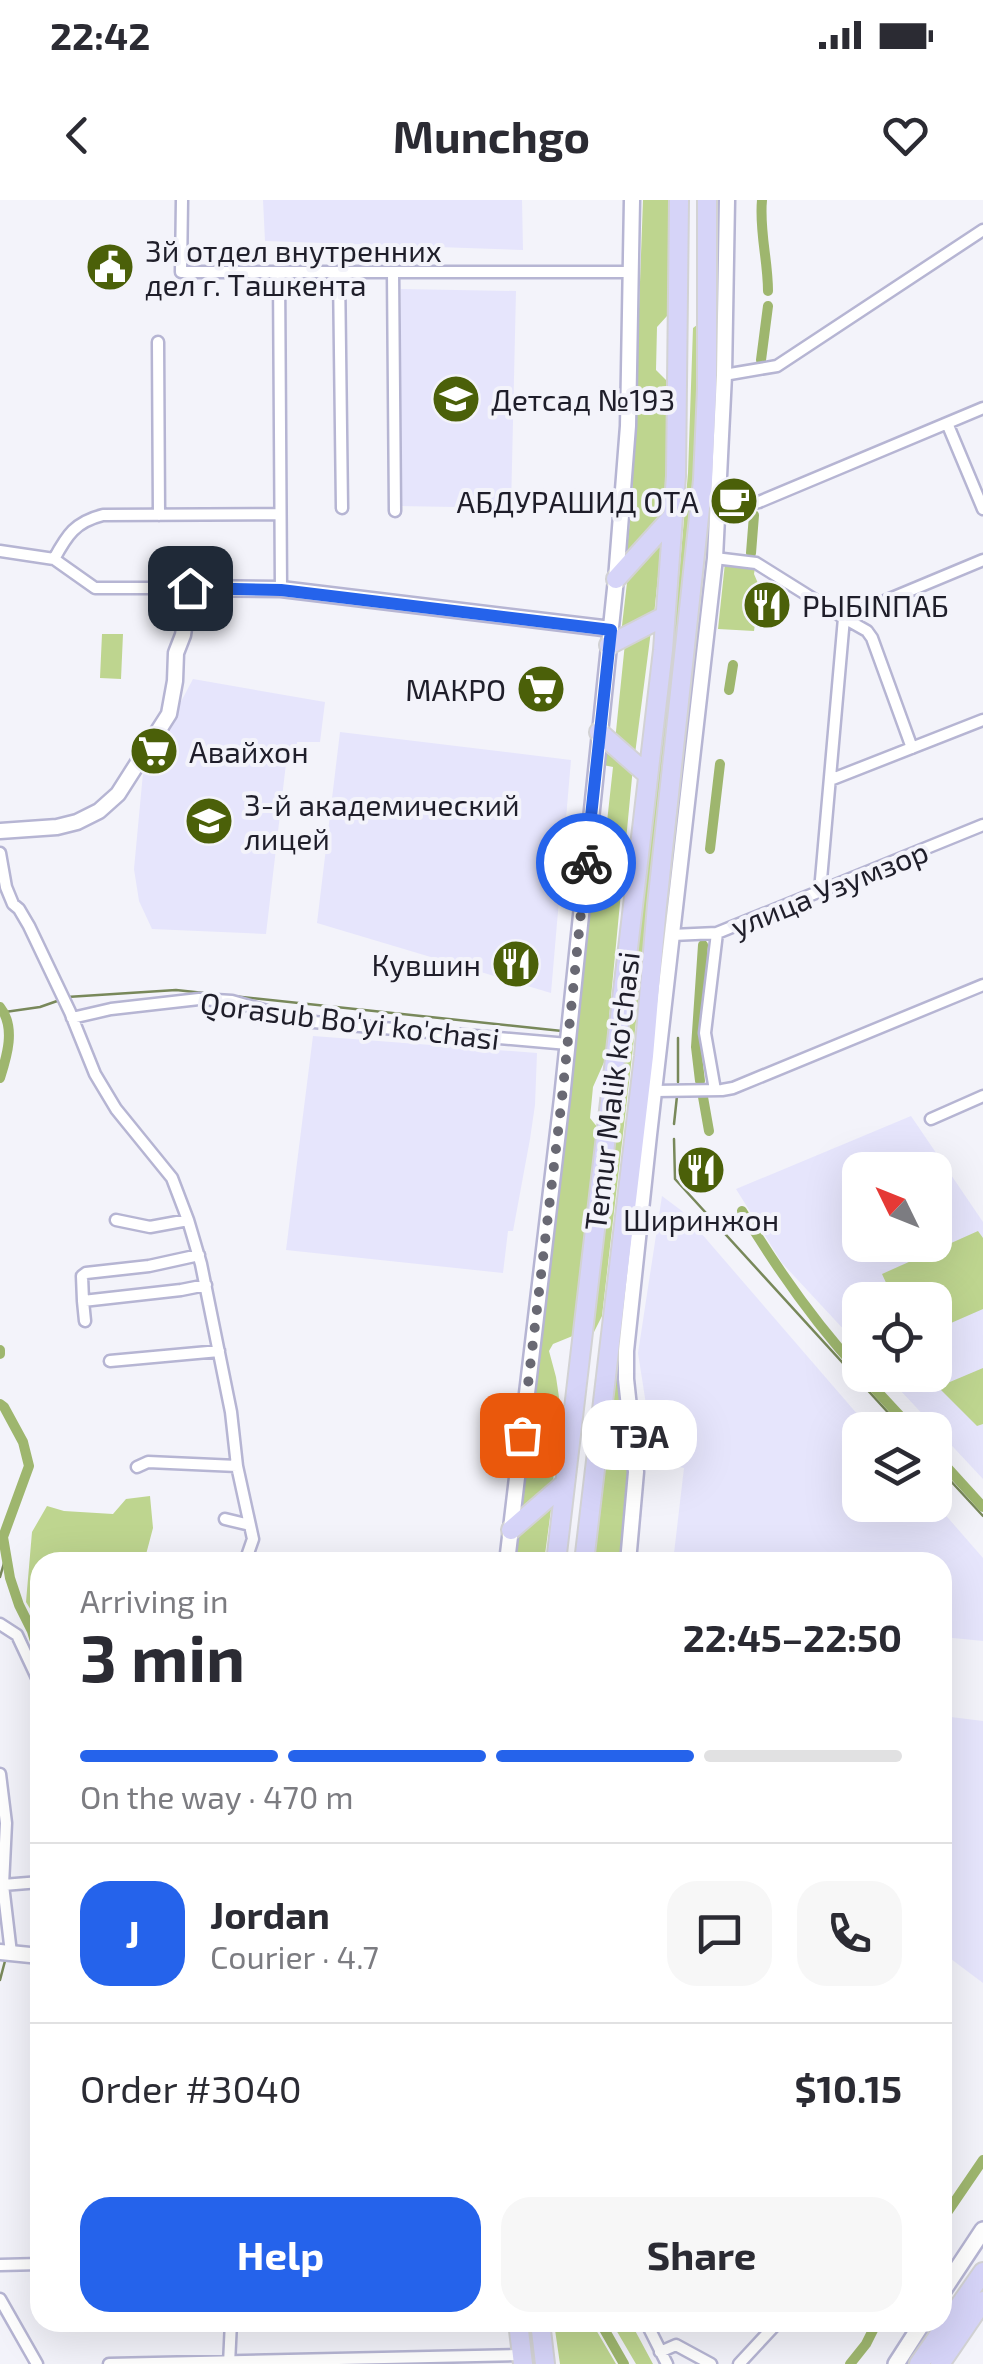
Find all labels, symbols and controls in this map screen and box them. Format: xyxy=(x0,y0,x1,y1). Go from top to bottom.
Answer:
text: 22:42 xyxy=(50,12,150,58)
icon: back xyxy=(50,108,105,163)
text: Munchgo xyxy=(393,108,590,162)
icon: heart xyxy=(878,108,933,163)
place label: 3й отдел внутренних дел г. Ташкента xyxy=(145,232,442,302)
public building icon: 3й отдел внутренних дел г. Ташкента xyxy=(84,241,136,293)
school or university icon: Детсад №193 xyxy=(430,373,482,425)
place label: Детсад №193 xyxy=(491,381,675,417)
cafe icon: АБДУРАШИД ОТА xyxy=(708,475,760,527)
place label: АБДУРАШИД ОТА xyxy=(457,483,699,519)
pin xyxy=(148,546,233,631)
icon: home xyxy=(163,561,218,616)
restaurant icon: РЫБINПАБ xyxy=(741,579,793,631)
place label: РЫБINПАБ xyxy=(802,587,949,623)
supermarket icon: МАКРО xyxy=(515,663,567,715)
place label: МАКРО xyxy=(405,671,506,707)
supermarket icon: Авайхон xyxy=(128,725,180,777)
place label: Авайхон xyxy=(189,733,309,769)
place label: 3-й академический лицей xyxy=(244,786,520,856)
school or university icon: 3-й академический лицей xyxy=(183,795,235,847)
courier xyxy=(536,813,636,913)
street label: улица Узумзор xyxy=(725,832,933,945)
icon: bike xyxy=(559,836,614,891)
restaurant icon: Кувшин xyxy=(490,938,542,990)
place label: Кувшин xyxy=(372,946,481,983)
street label: Temur Malik ko'chasi xyxy=(576,949,646,1233)
street label: Qorasub Bo'yi ko'chasi xyxy=(198,984,502,1056)
restaurant icon: Ширинжон xyxy=(675,1144,727,1196)
north arrow xyxy=(842,1152,952,1262)
map controls xyxy=(842,1152,952,1522)
place label: Ширинжон xyxy=(623,1201,779,1237)
button: locate xyxy=(842,1282,952,1392)
pin xyxy=(480,1393,565,1478)
callout: ТЭА xyxy=(582,1400,697,1470)
icon: bag xyxy=(495,1408,550,1463)
button: layers xyxy=(842,1412,952,1522)
text: ТЭА xyxy=(610,1416,669,1454)
text: Arriving in xyxy=(80,1581,229,1619)
text: 22:45–22:50 xyxy=(683,1614,902,1660)
text: 3 min xyxy=(80,1617,245,1695)
text: On the way · 470 m xyxy=(80,1777,353,1815)
button: chat xyxy=(667,1881,772,1986)
button: phone xyxy=(797,1881,902,1986)
text: Jordan xyxy=(210,1891,330,1937)
text: J xyxy=(125,1910,140,1956)
text: Courier · 4.7 xyxy=(210,1937,379,1975)
text: Order #3040 xyxy=(80,2065,302,2111)
text: $10.15 xyxy=(795,2065,902,2111)
button: Help xyxy=(80,2197,481,2312)
button: Share xyxy=(501,2197,902,2312)

